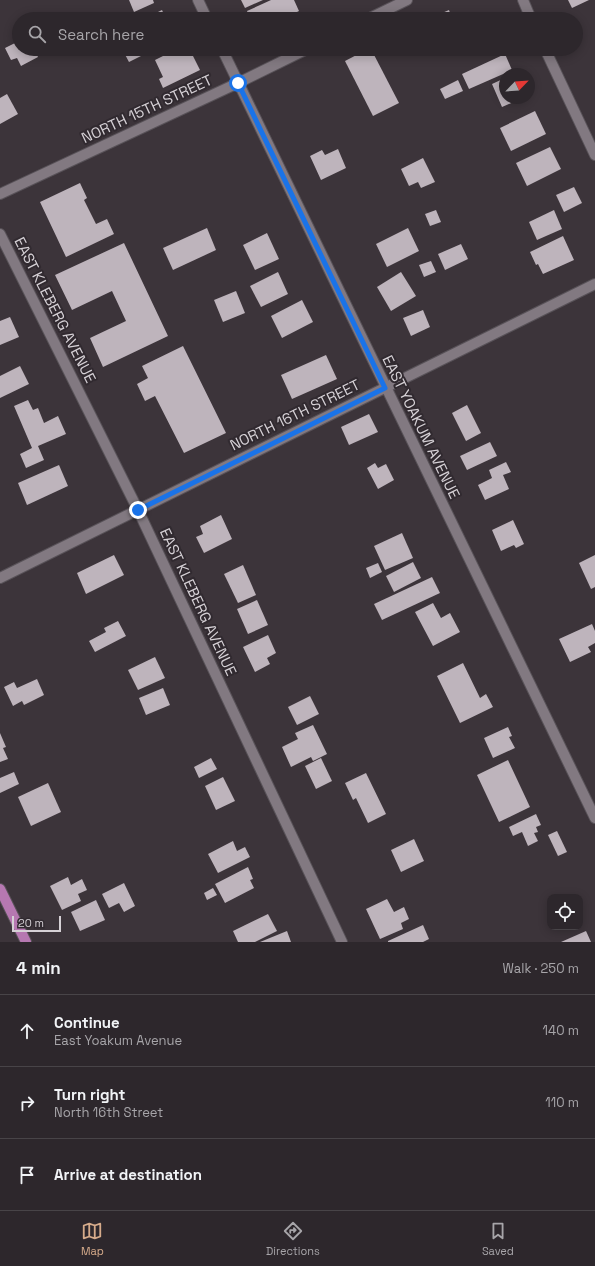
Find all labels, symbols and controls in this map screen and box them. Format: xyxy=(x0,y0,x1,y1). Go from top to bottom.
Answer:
search box xyxy=(12,12,583,56)
icon: search xyxy=(26,23,48,45)
text: Search here xyxy=(58,25,144,44)
north arrow xyxy=(499,68,535,104)
street label: NORTH 15TH STREET xyxy=(78,70,215,147)
route start xyxy=(229,74,247,92)
street label: EAST KLEBERG AVENUE xyxy=(10,234,100,386)
street label: EAST YOAKUM AVENUE xyxy=(378,352,464,502)
street label: NORTH 16TH STREET xyxy=(227,375,363,454)
route end xyxy=(129,501,147,519)
street label: EAST KLEBERG AVENUE xyxy=(156,525,241,679)
map controls xyxy=(547,894,583,930)
button: locate xyxy=(547,894,583,930)
scale bar xyxy=(12,914,61,933)
text: 20 m xyxy=(18,916,44,930)
text: 4 min xyxy=(16,957,61,979)
text: Walk · 250 m xyxy=(503,960,579,977)
text: Continue xyxy=(54,1013,120,1032)
icon: ahead xyxy=(16,1020,38,1042)
text: 140 m xyxy=(543,1022,579,1039)
text: East Yoakum Avenue xyxy=(54,1032,182,1049)
text: Turn right xyxy=(54,1085,125,1104)
icon: right xyxy=(16,1092,38,1114)
text: 110 m xyxy=(545,1094,579,1111)
text: North 16th Street xyxy=(54,1104,163,1121)
icon: arrive xyxy=(16,1164,38,1186)
text: Arrive at destination xyxy=(54,1165,202,1184)
tab: Map xyxy=(81,1220,104,1258)
tab: Directions xyxy=(266,1220,320,1258)
tab: Saved xyxy=(482,1220,514,1258)

